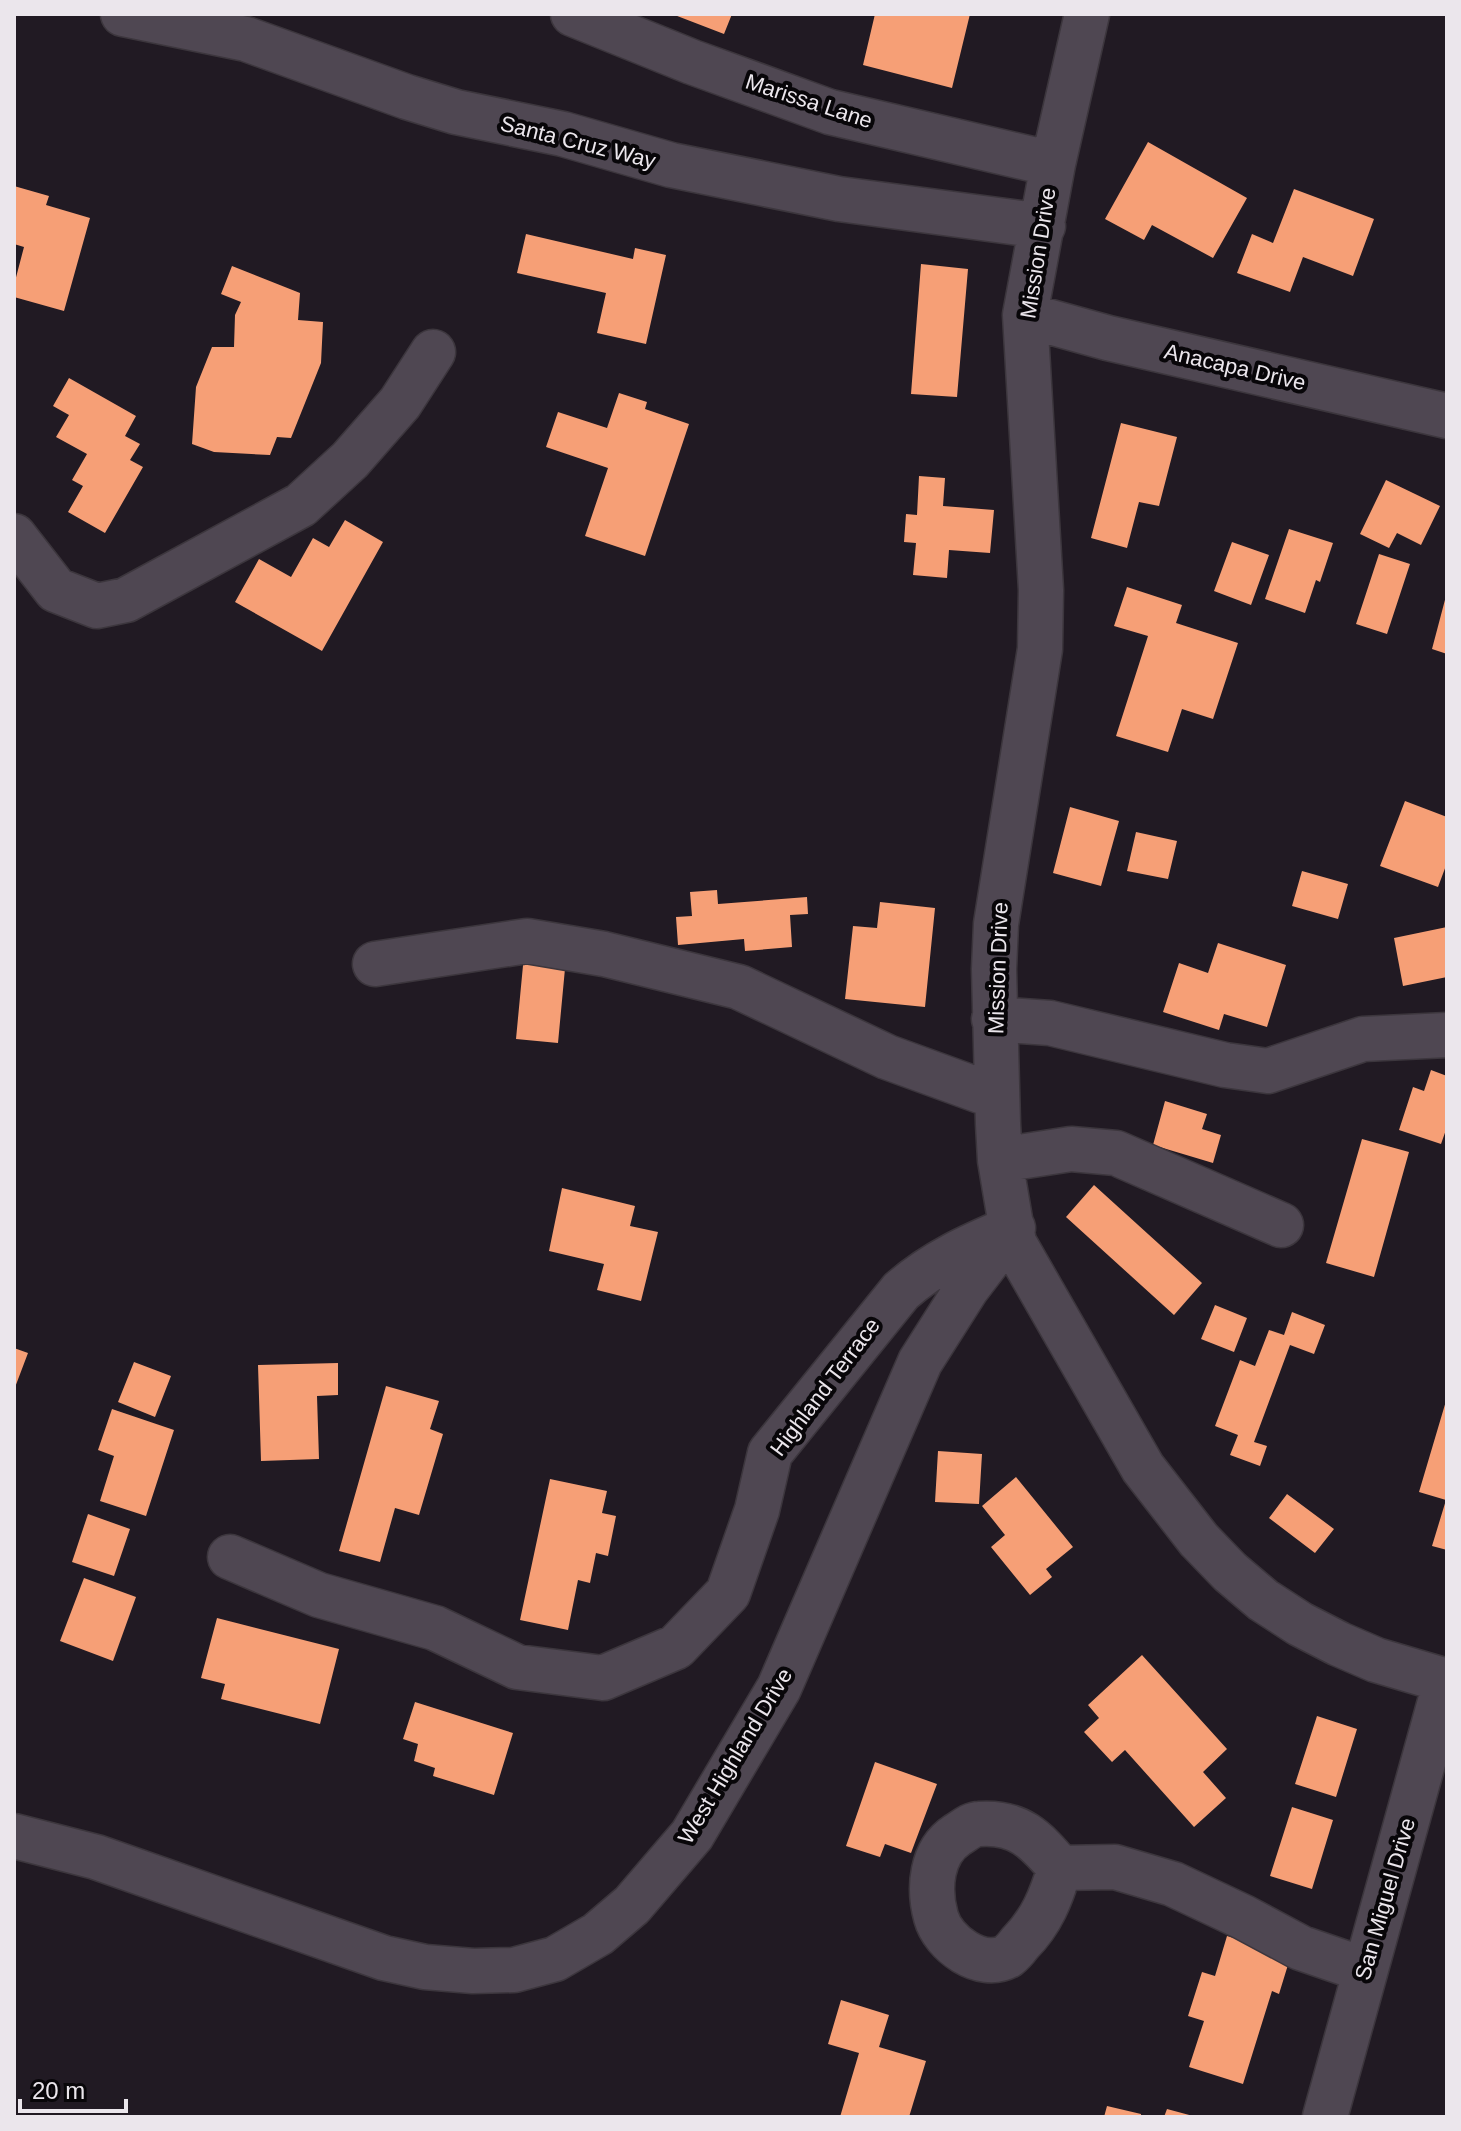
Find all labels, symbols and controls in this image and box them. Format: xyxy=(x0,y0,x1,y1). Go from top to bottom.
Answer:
street label: Marissa Lane xyxy=(742,69,876,133)
street label: Santa Cruz Way xyxy=(498,111,658,173)
street label: Mission Drive xyxy=(1015,186,1061,320)
street label: Anacapa Drive xyxy=(1162,339,1308,395)
street label: Mission Drive xyxy=(983,902,1013,1034)
street label: Highland Terrace xyxy=(765,1313,885,1461)
street label: West Highland Drive xyxy=(673,1664,797,1848)
street label: San Miguel Drive xyxy=(1350,1815,1420,1983)
scale bar xyxy=(20,2063,126,2113)
text: 20 m xyxy=(32,2077,85,2104)

